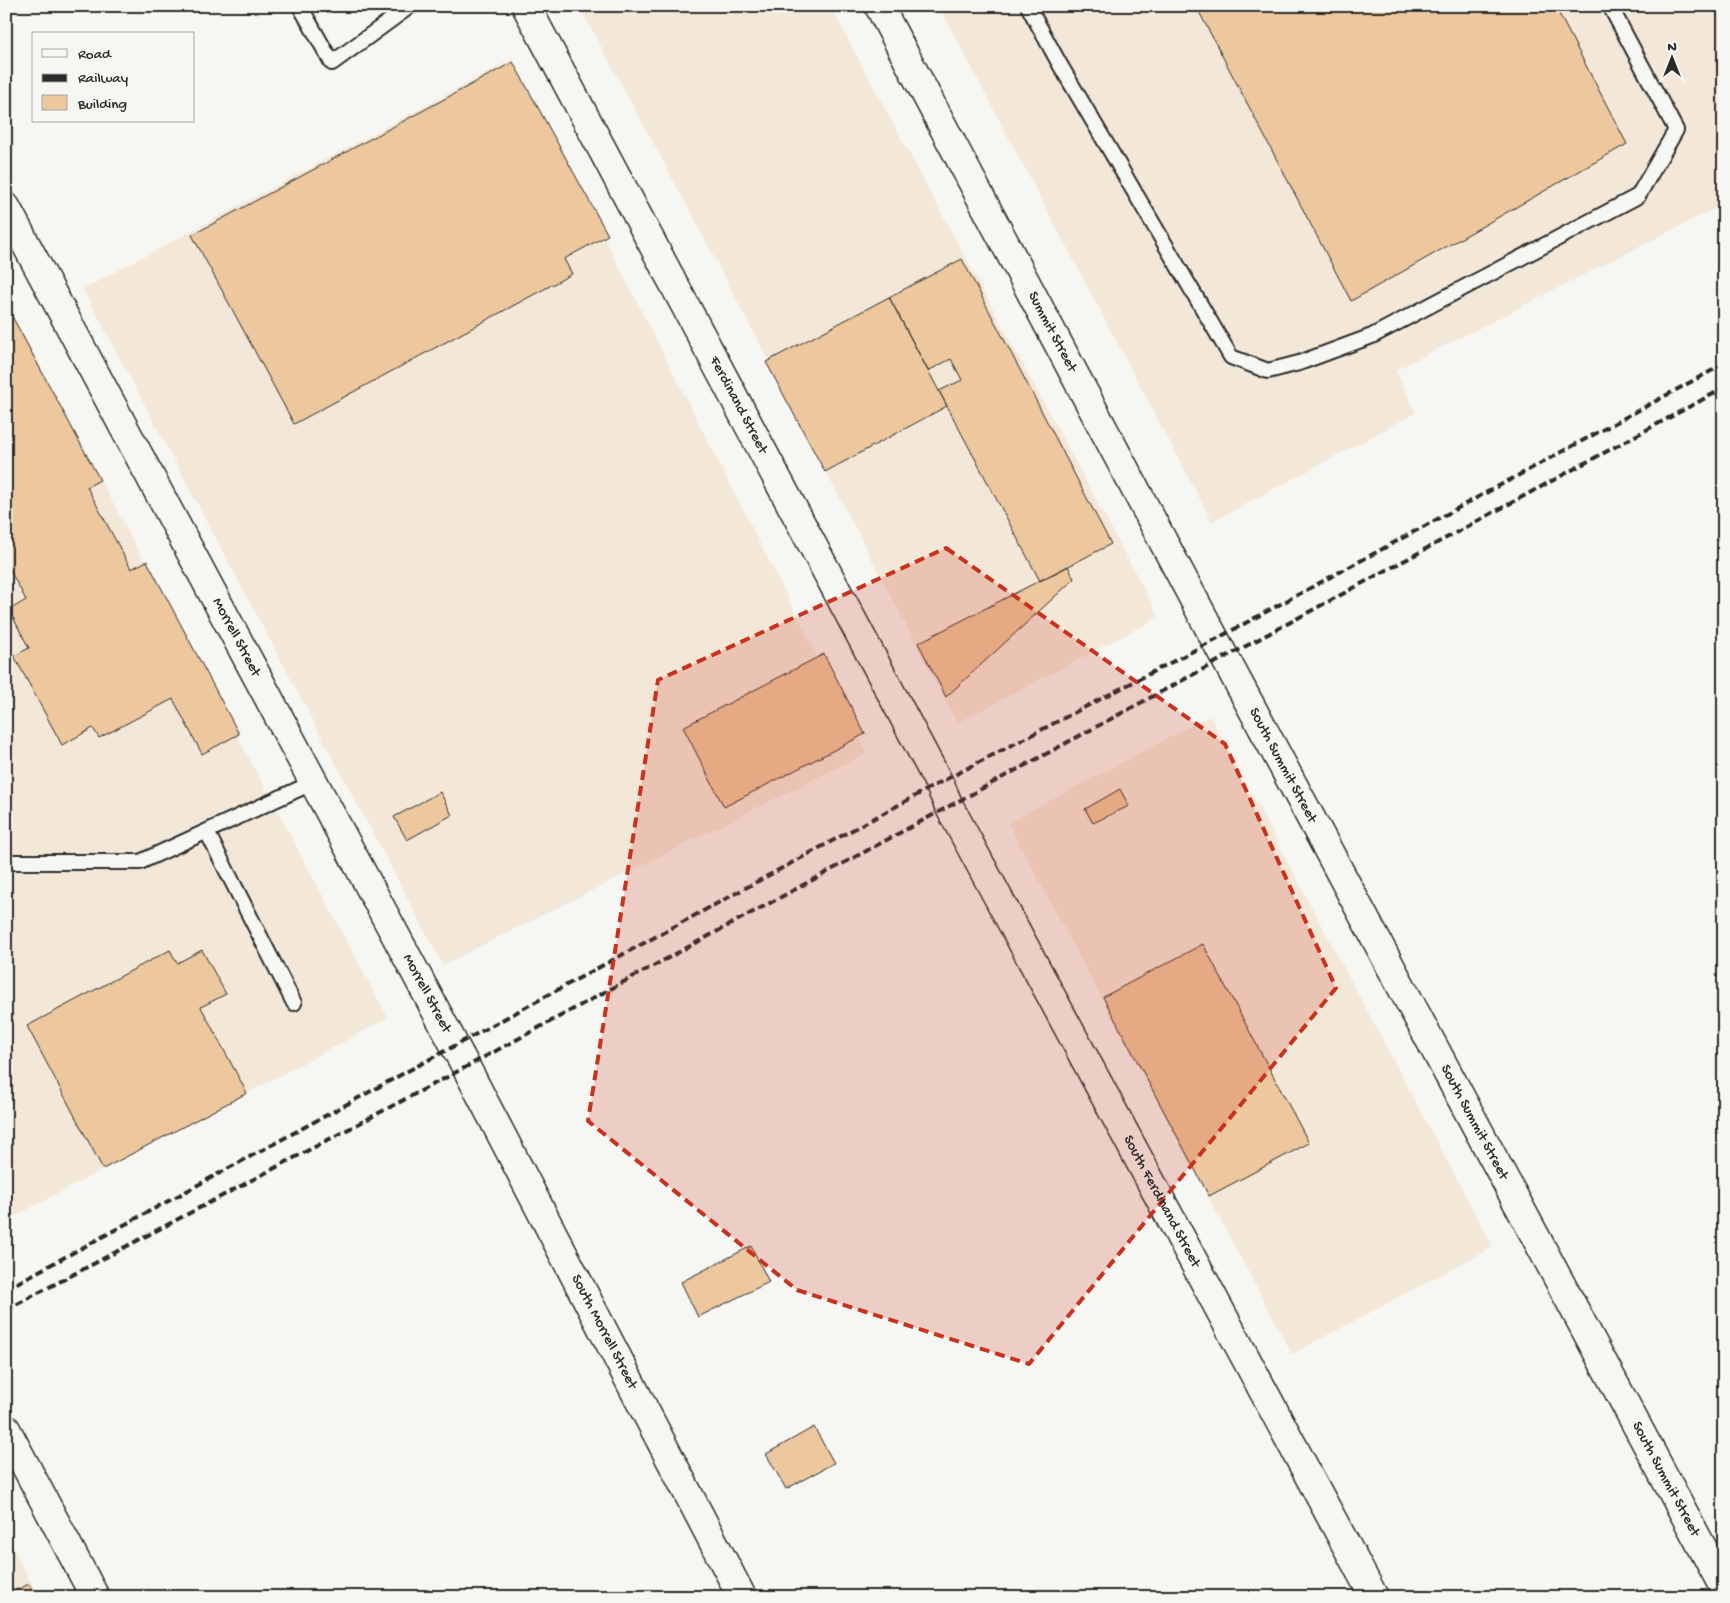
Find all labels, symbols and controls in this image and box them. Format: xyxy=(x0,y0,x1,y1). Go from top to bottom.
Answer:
legend xyxy=(32,32,195,122)
north arrow xyxy=(1648,32,1698,82)
text: N xyxy=(1667,39,1677,56)
text: Road xyxy=(78,46,112,64)
text: Railway xyxy=(78,70,129,88)
text: Building xyxy=(77,96,127,114)
street label: Summit Street xyxy=(1023,289,1081,377)
street label: Ferdinand Street xyxy=(704,352,772,459)
street label: Morrell Street xyxy=(208,595,265,681)
street label: South Summit Street xyxy=(1244,705,1322,828)
street label: Morrell Street xyxy=(398,951,456,1038)
street label: South Summit Street xyxy=(1436,1062,1513,1185)
street label: South Ferdinand Street xyxy=(1119,1132,1205,1272)
street label: South Morrell Street xyxy=(567,1272,642,1394)
street label: South Summit Street xyxy=(1627,1419,1705,1541)

